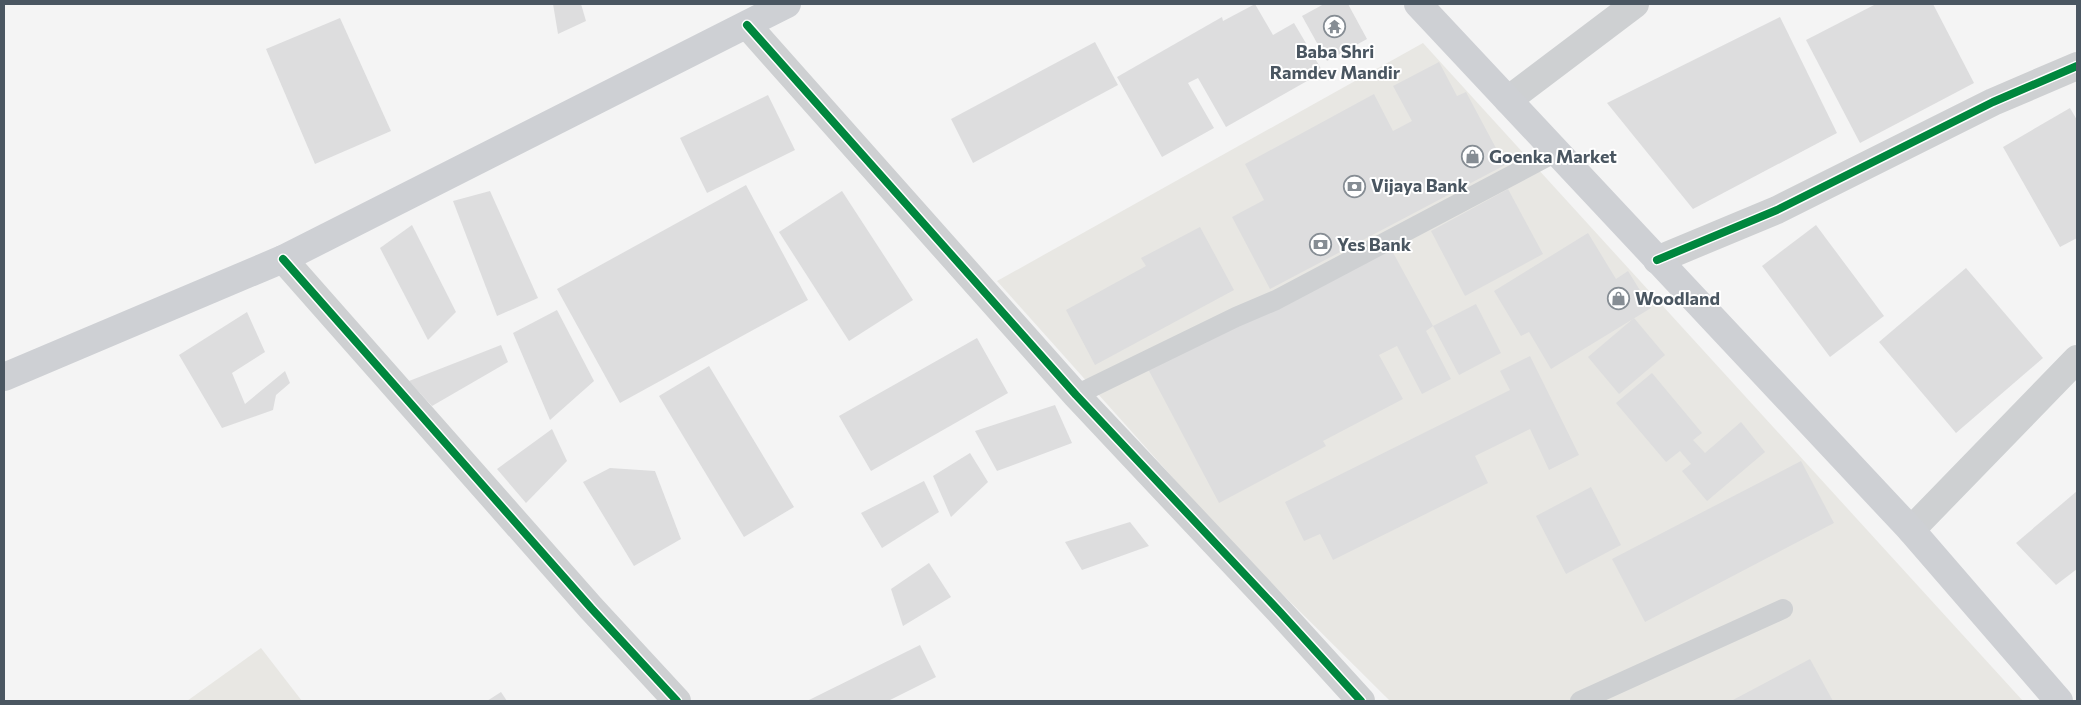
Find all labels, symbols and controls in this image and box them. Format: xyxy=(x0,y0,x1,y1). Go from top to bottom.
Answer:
temple icon: Baba Shri Ramdev Mandir xyxy=(1323,15,1347,39)
place label: Baba Shri Ramdev Mandir xyxy=(1270,40,1401,83)
shop icon: Goenka Market xyxy=(1461,145,1485,169)
place label: Goenka Market xyxy=(1489,145,1617,167)
bank icon: Vijaya Bank xyxy=(1343,174,1367,198)
place label: Vijaya Bank xyxy=(1371,174,1468,196)
bank icon: Yes Bank xyxy=(1309,233,1333,257)
place label: Yes Bank xyxy=(1337,233,1412,255)
shop icon: Woodland xyxy=(1607,287,1631,311)
place label: Woodland xyxy=(1635,287,1720,309)

